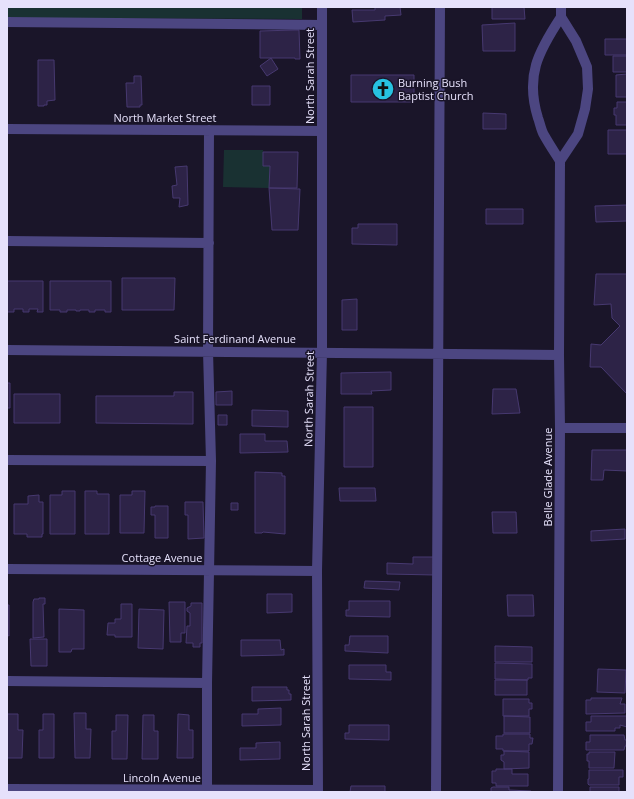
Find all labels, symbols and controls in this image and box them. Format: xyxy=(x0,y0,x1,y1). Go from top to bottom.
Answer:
street label: North Sarah Street xyxy=(302,28,317,124)
place label: Burning Bush Baptist Church xyxy=(398,75,474,103)
church icon: Burning Bush Baptist Church xyxy=(370,76,396,102)
street label: North Market Street xyxy=(114,110,217,125)
street label: Saint Ferdinand Avenue xyxy=(174,331,296,346)
street label: North Sarah Street xyxy=(300,351,317,447)
street label: Belle Glade Avenue xyxy=(540,428,555,526)
street label: Cottage Avenue xyxy=(122,550,202,565)
street label: North Sarah Street xyxy=(298,675,313,771)
street label: Lincoln Avenue xyxy=(123,770,201,785)

